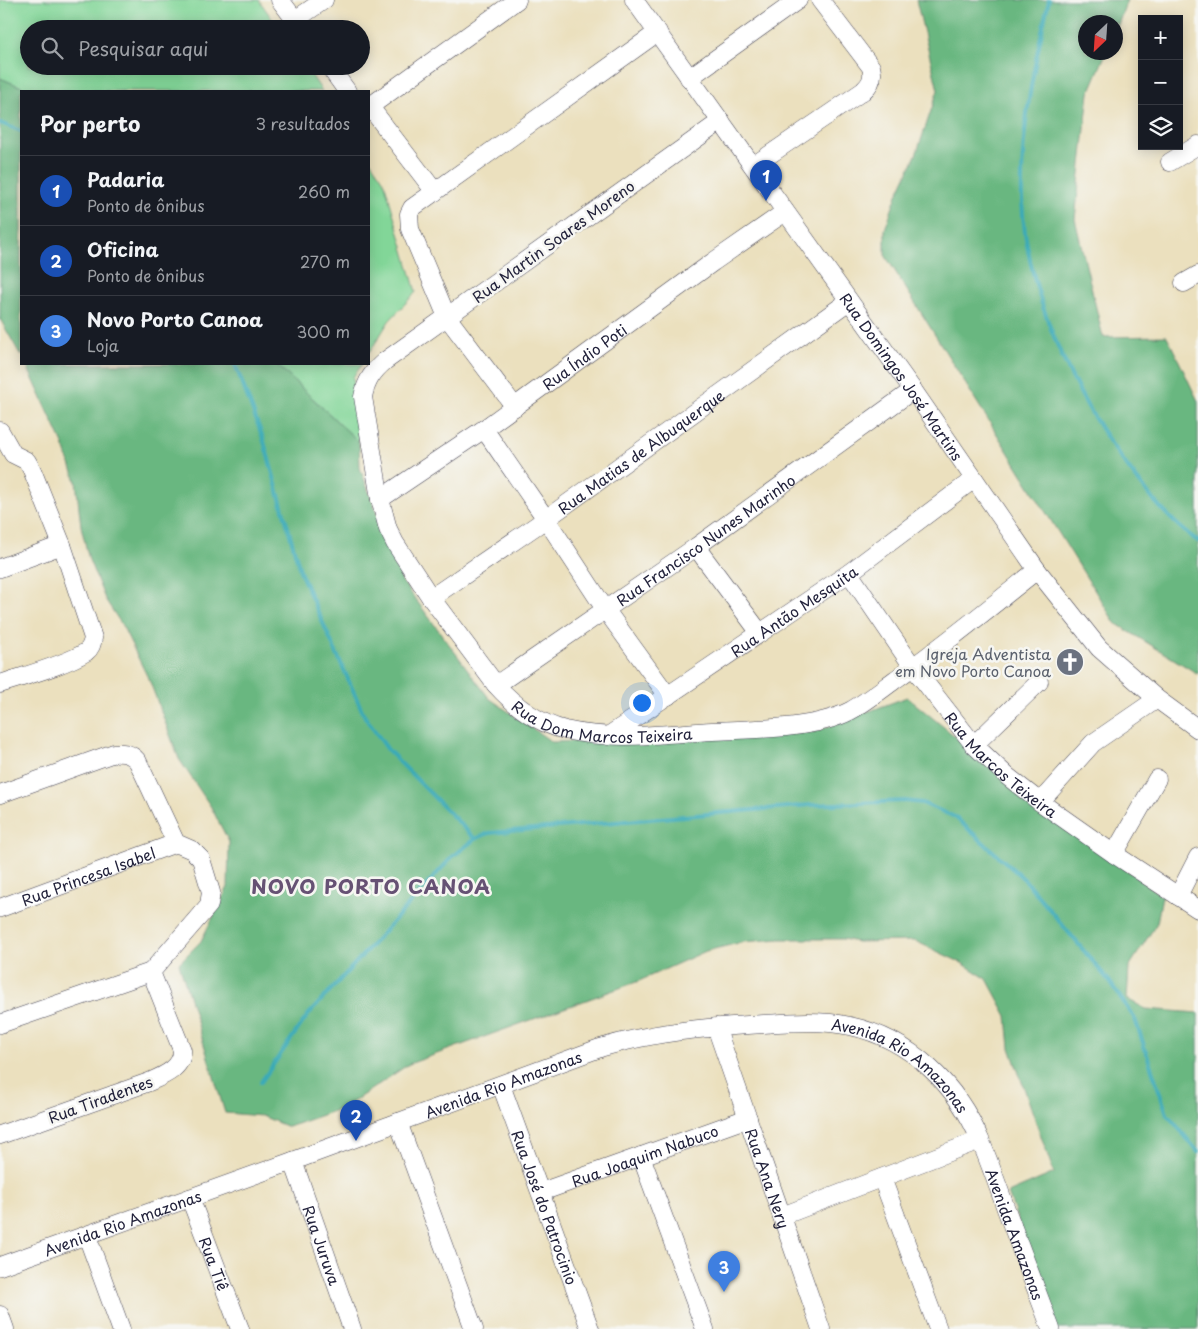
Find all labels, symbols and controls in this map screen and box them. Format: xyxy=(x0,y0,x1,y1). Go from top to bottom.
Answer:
north arrow xyxy=(1078,15,1123,60)
map controls xyxy=(1138,15,1183,150)
button: + xyxy=(1138,15,1183,60)
search box xyxy=(20,20,370,75)
icon: search xyxy=(38,34,66,62)
text: Pesquisar aqui xyxy=(78,34,208,62)
button: − xyxy=(1138,60,1183,105)
button: layers xyxy=(1138,105,1183,150)
text: Por perto xyxy=(40,107,140,139)
text: 3 resultados xyxy=(255,111,350,135)
pin: 1 xyxy=(750,160,782,201)
text: Padaria xyxy=(87,165,164,193)
street label: Rua Martin Soares Moreno xyxy=(467,174,639,308)
text: 1 xyxy=(52,179,60,203)
text: 260 m xyxy=(298,179,350,203)
text: Ponto de ônibus xyxy=(87,193,204,217)
text: Oficina xyxy=(87,235,159,263)
text: 2 xyxy=(50,249,62,273)
text: 270 m xyxy=(300,249,350,273)
text: Ponto de ônibus xyxy=(87,263,204,287)
street label: Rua Domingos José Martins xyxy=(835,287,970,465)
text: Novo Porto Canoa xyxy=(87,305,263,333)
street label: Rua Índio Poti xyxy=(537,317,631,395)
text: 3 xyxy=(51,319,61,343)
text: 300 m xyxy=(296,319,350,343)
text: Loja xyxy=(87,333,119,357)
street label: Rua Matias de Albuquerque xyxy=(552,383,729,519)
street label: Rua Francisco Nunes Marinho xyxy=(611,468,799,611)
street label: Rua Antão Mesquita xyxy=(726,559,862,662)
place label: Igreja Adventista em Novo Porto Canoa xyxy=(895,642,1051,682)
church icon: Igreja Adventista em Novo Porto Canoa xyxy=(1055,647,1085,677)
your location xyxy=(629,690,655,716)
street label: Rua Dom Marcos Teixeira xyxy=(507,694,694,747)
street label: Rua Marcos Teixeira xyxy=(940,706,1063,823)
street label: Rua Princesa Isabel xyxy=(18,840,158,911)
district label: NOVO PORTO CANOA xyxy=(251,871,491,901)
street label: Avenida Rio Amazonas xyxy=(830,1012,975,1117)
street label: Avenida Rio Amazonas xyxy=(421,1044,585,1123)
street label: Rua Tiradentes xyxy=(45,1069,156,1129)
pin: 2 xyxy=(340,1100,372,1141)
street label: Rua Joaquim Nabuco xyxy=(568,1118,721,1192)
street label: Rua Ana Nery xyxy=(740,1125,797,1231)
street label: Rua José do Patrocinio xyxy=(507,1127,584,1288)
street label: Avenida Amazonas xyxy=(981,1165,1051,1303)
street label: Avenida Rio Amazonas xyxy=(41,1183,204,1261)
street label: Rua Juruva xyxy=(298,1202,347,1288)
street label: Rua Tiê xyxy=(194,1233,236,1294)
pin: 3 xyxy=(708,1251,740,1292)

